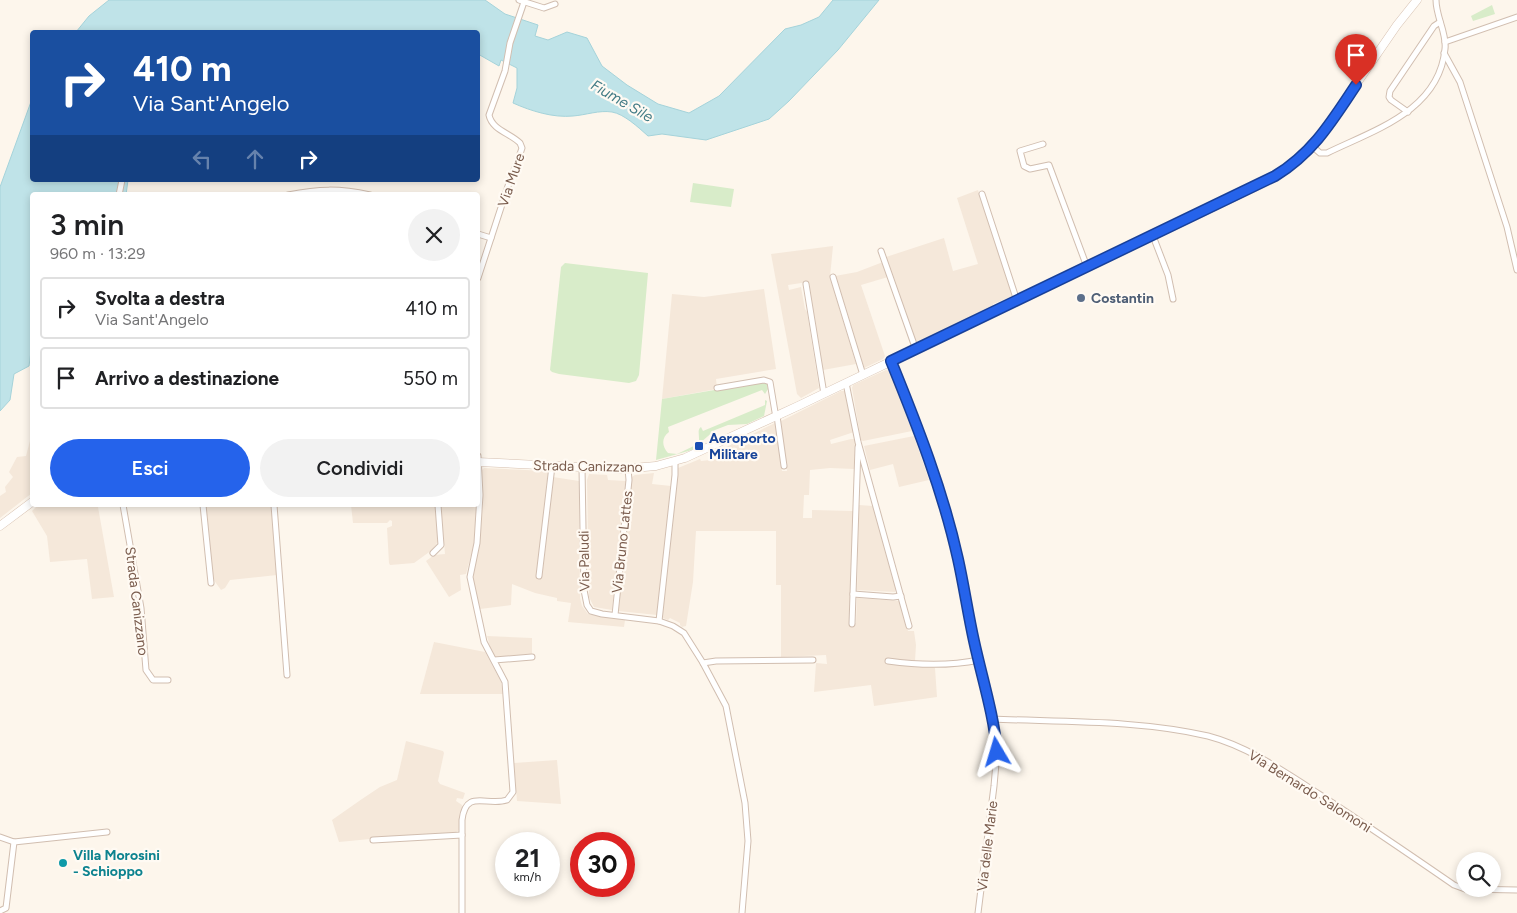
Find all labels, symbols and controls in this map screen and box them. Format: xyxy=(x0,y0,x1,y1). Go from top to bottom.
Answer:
pin xyxy=(1335,34,1377,85)
icon: arrive xyxy=(1342,41,1370,69)
text: 410 m xyxy=(133,48,231,90)
icon: right xyxy=(50,50,115,115)
water label: Fiume Sile xyxy=(588,76,656,126)
text: Via Sant'Angelo xyxy=(133,90,289,117)
icon: left xyxy=(188,145,216,173)
icon: ahead xyxy=(241,145,269,173)
icon: right xyxy=(294,145,322,173)
street label: Via Mure xyxy=(494,151,529,209)
text: 3 min xyxy=(50,206,124,243)
button: close xyxy=(408,209,460,261)
text: 960 m · 13:29 xyxy=(50,244,145,263)
text: Svolta a destra xyxy=(95,287,225,310)
place label: Costantin xyxy=(1091,290,1154,307)
marker: Costantin xyxy=(1075,292,1087,304)
icon: right xyxy=(52,294,80,322)
text: 410 m xyxy=(405,297,458,320)
text: Via Sant'Angelo xyxy=(95,310,209,329)
icon: arrive xyxy=(52,364,80,392)
text: Arrivo a destinazione xyxy=(95,367,279,390)
text: 550 m xyxy=(403,367,458,390)
place label: Aeroporto Militare xyxy=(709,430,776,463)
button: Esci xyxy=(50,439,250,497)
button: Condividi xyxy=(260,439,460,497)
marker: Aeroporto Militare xyxy=(693,440,705,452)
street label: Strada Canizzano xyxy=(533,457,643,476)
street label: Via Bruno Lattes xyxy=(609,490,636,594)
street label: Via Paludi xyxy=(575,530,594,592)
street label: Strada Canizzano xyxy=(121,546,152,657)
position arrow xyxy=(970,725,1022,777)
street label: Via Bernardo Salomoni xyxy=(1245,747,1374,836)
street label: Via delle Marie xyxy=(973,799,1002,892)
speed limit sign: 30 xyxy=(570,832,635,897)
text: 21 xyxy=(515,843,540,873)
place label: Villa Morosini - Schioppo xyxy=(73,847,160,880)
map controls xyxy=(1456,852,1501,897)
button: search xyxy=(1456,852,1501,897)
marker: Villa Morosini - Schioppo xyxy=(57,857,69,869)
text: km/h xyxy=(514,870,541,884)

